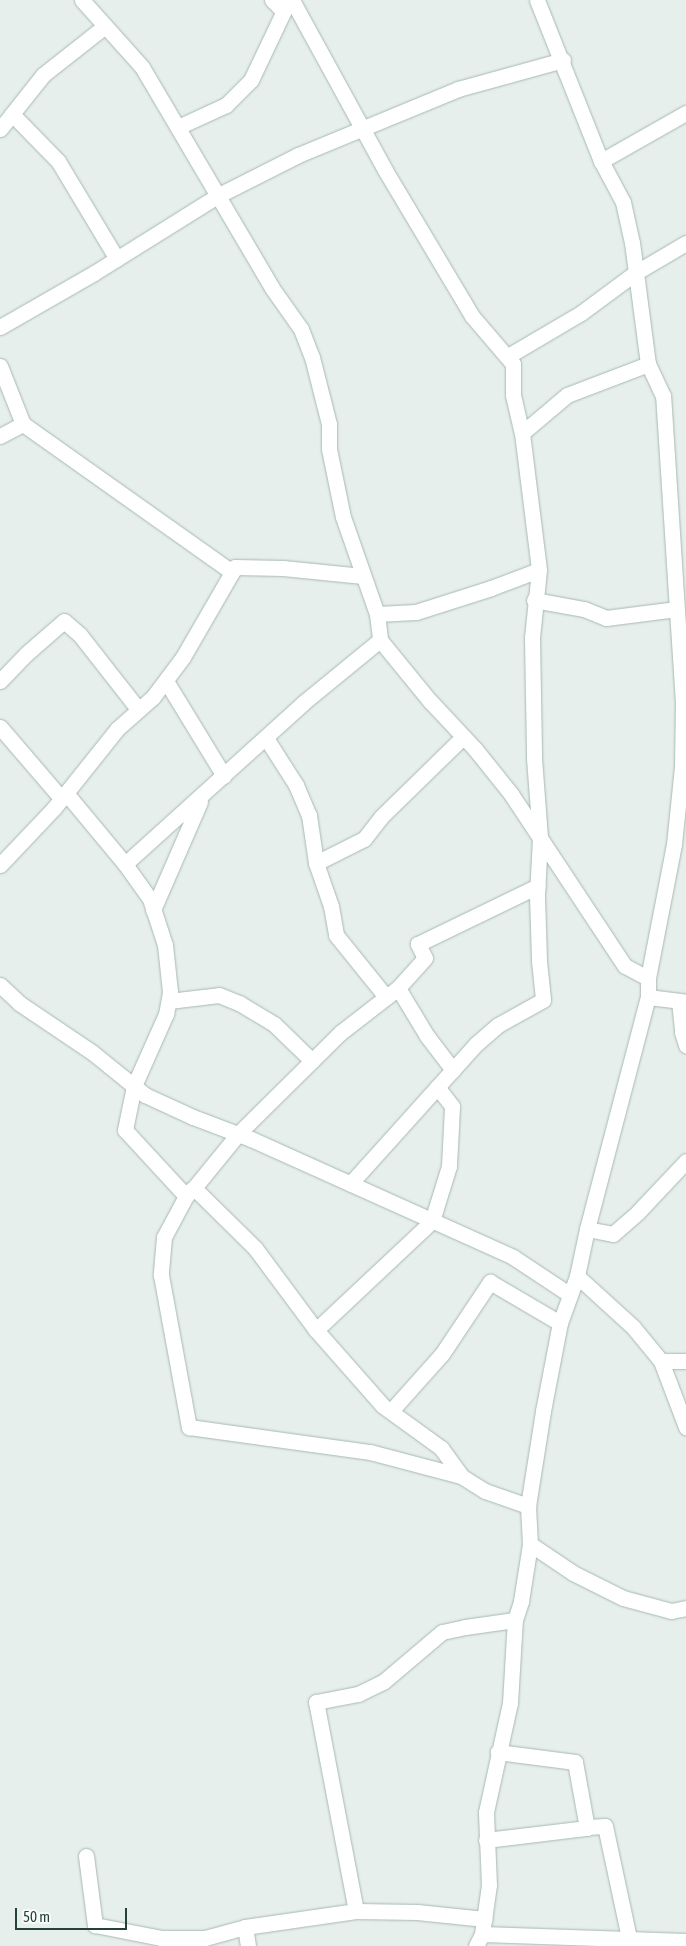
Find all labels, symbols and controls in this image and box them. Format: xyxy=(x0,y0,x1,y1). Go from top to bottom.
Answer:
scale bar xyxy=(18,1898,130,1930)
text: 50 m xyxy=(23,1908,50,1925)

